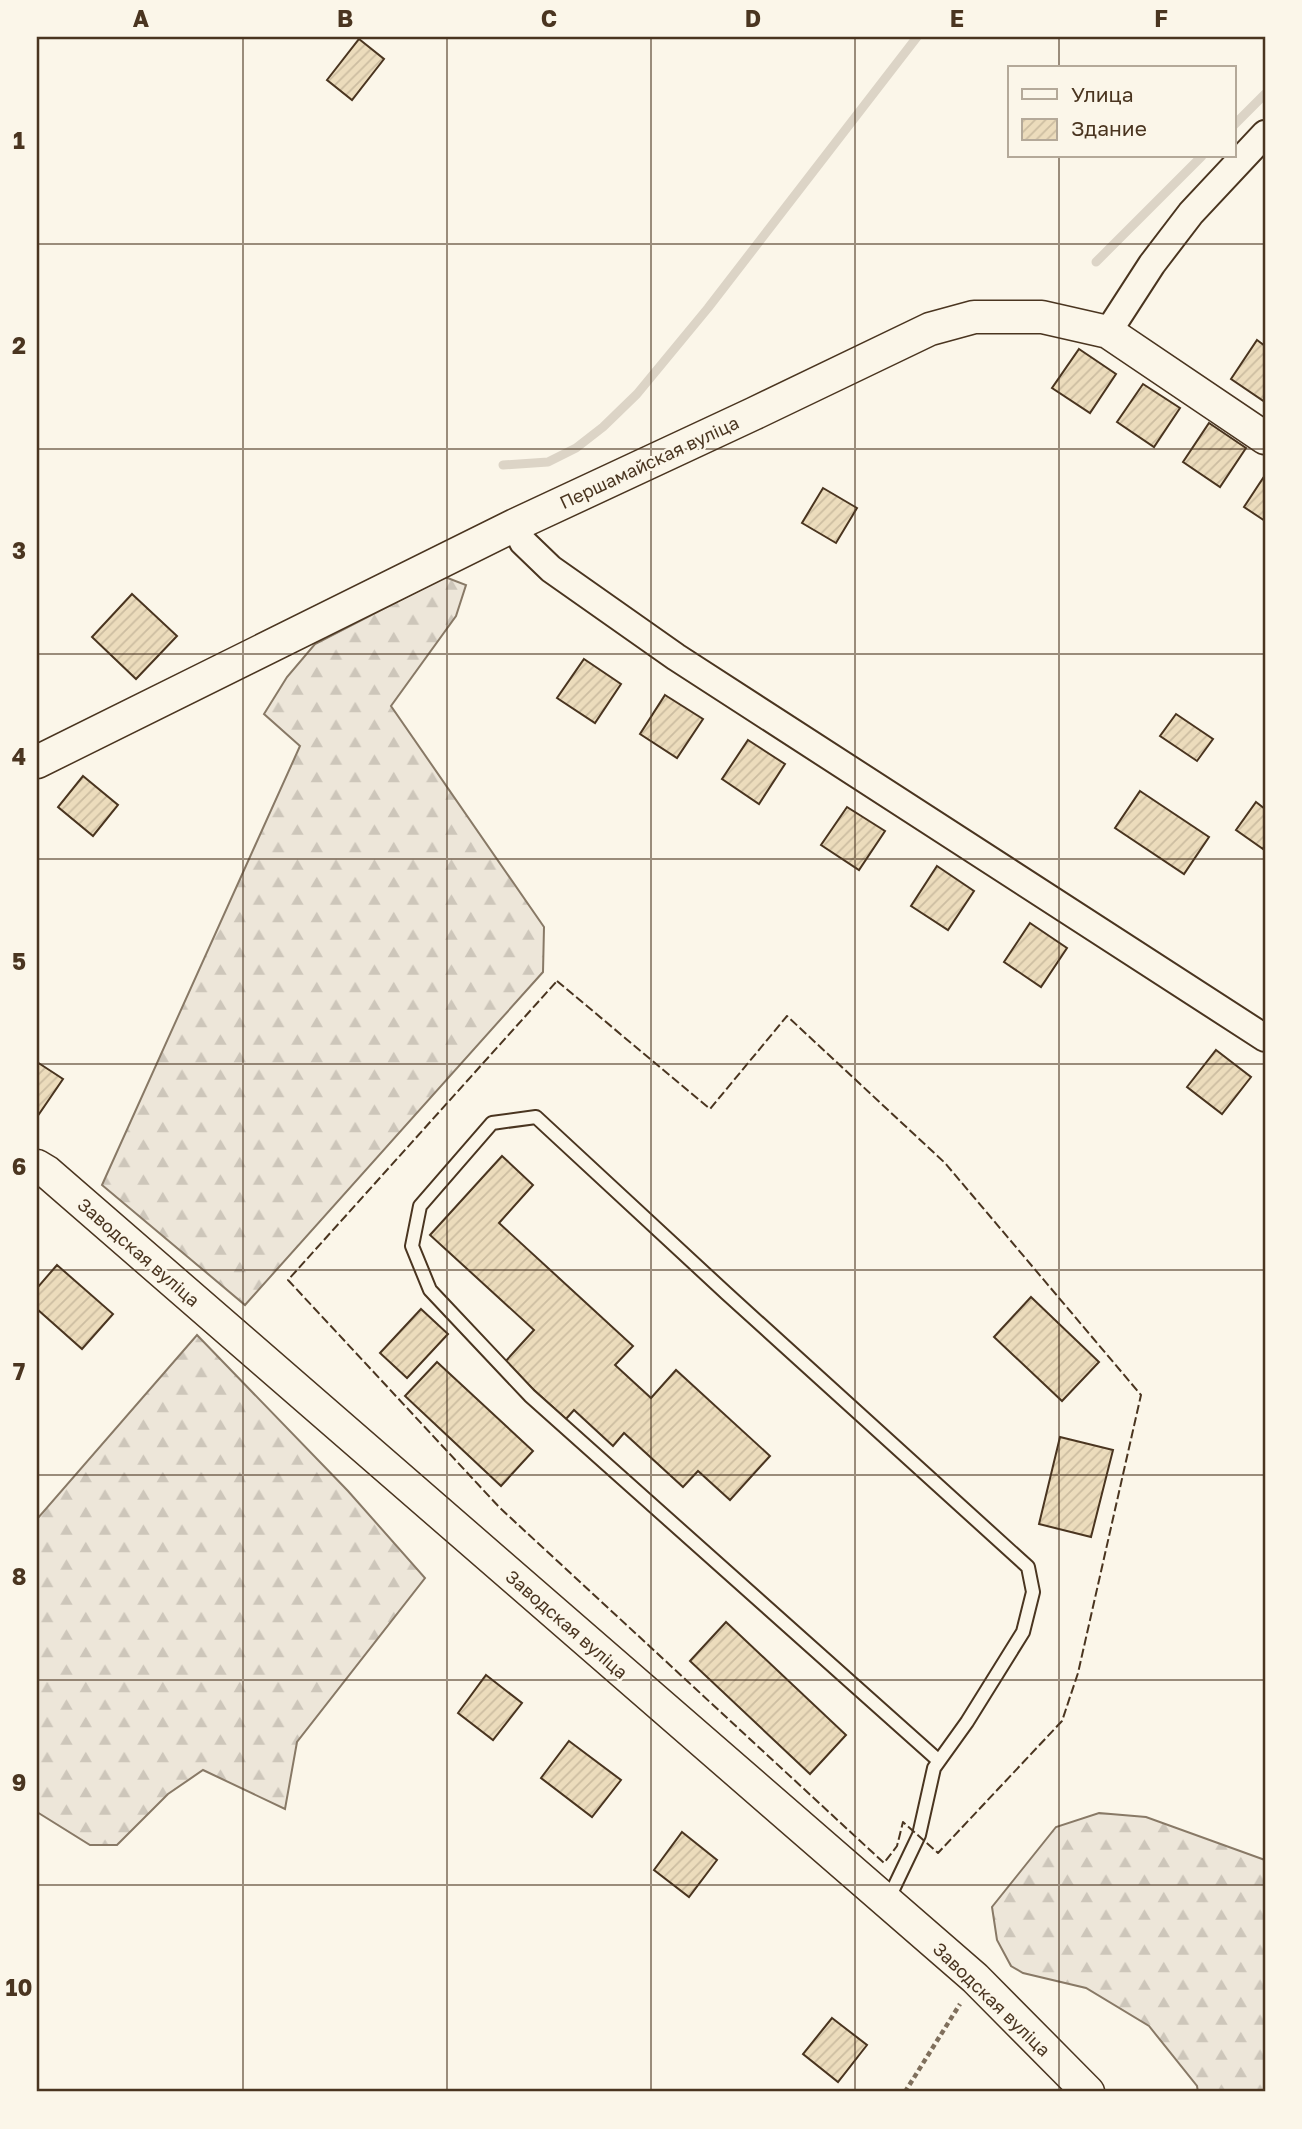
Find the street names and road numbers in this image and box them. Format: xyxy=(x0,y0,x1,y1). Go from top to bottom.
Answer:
street label: Першамайская вуліца xyxy=(556,411,742,513)
street label: Заводская вуліца xyxy=(73,1193,205,1311)
street label: Заводская вуліца xyxy=(501,1565,633,1683)
street label: Заводская вуліца xyxy=(929,1937,1055,2061)

